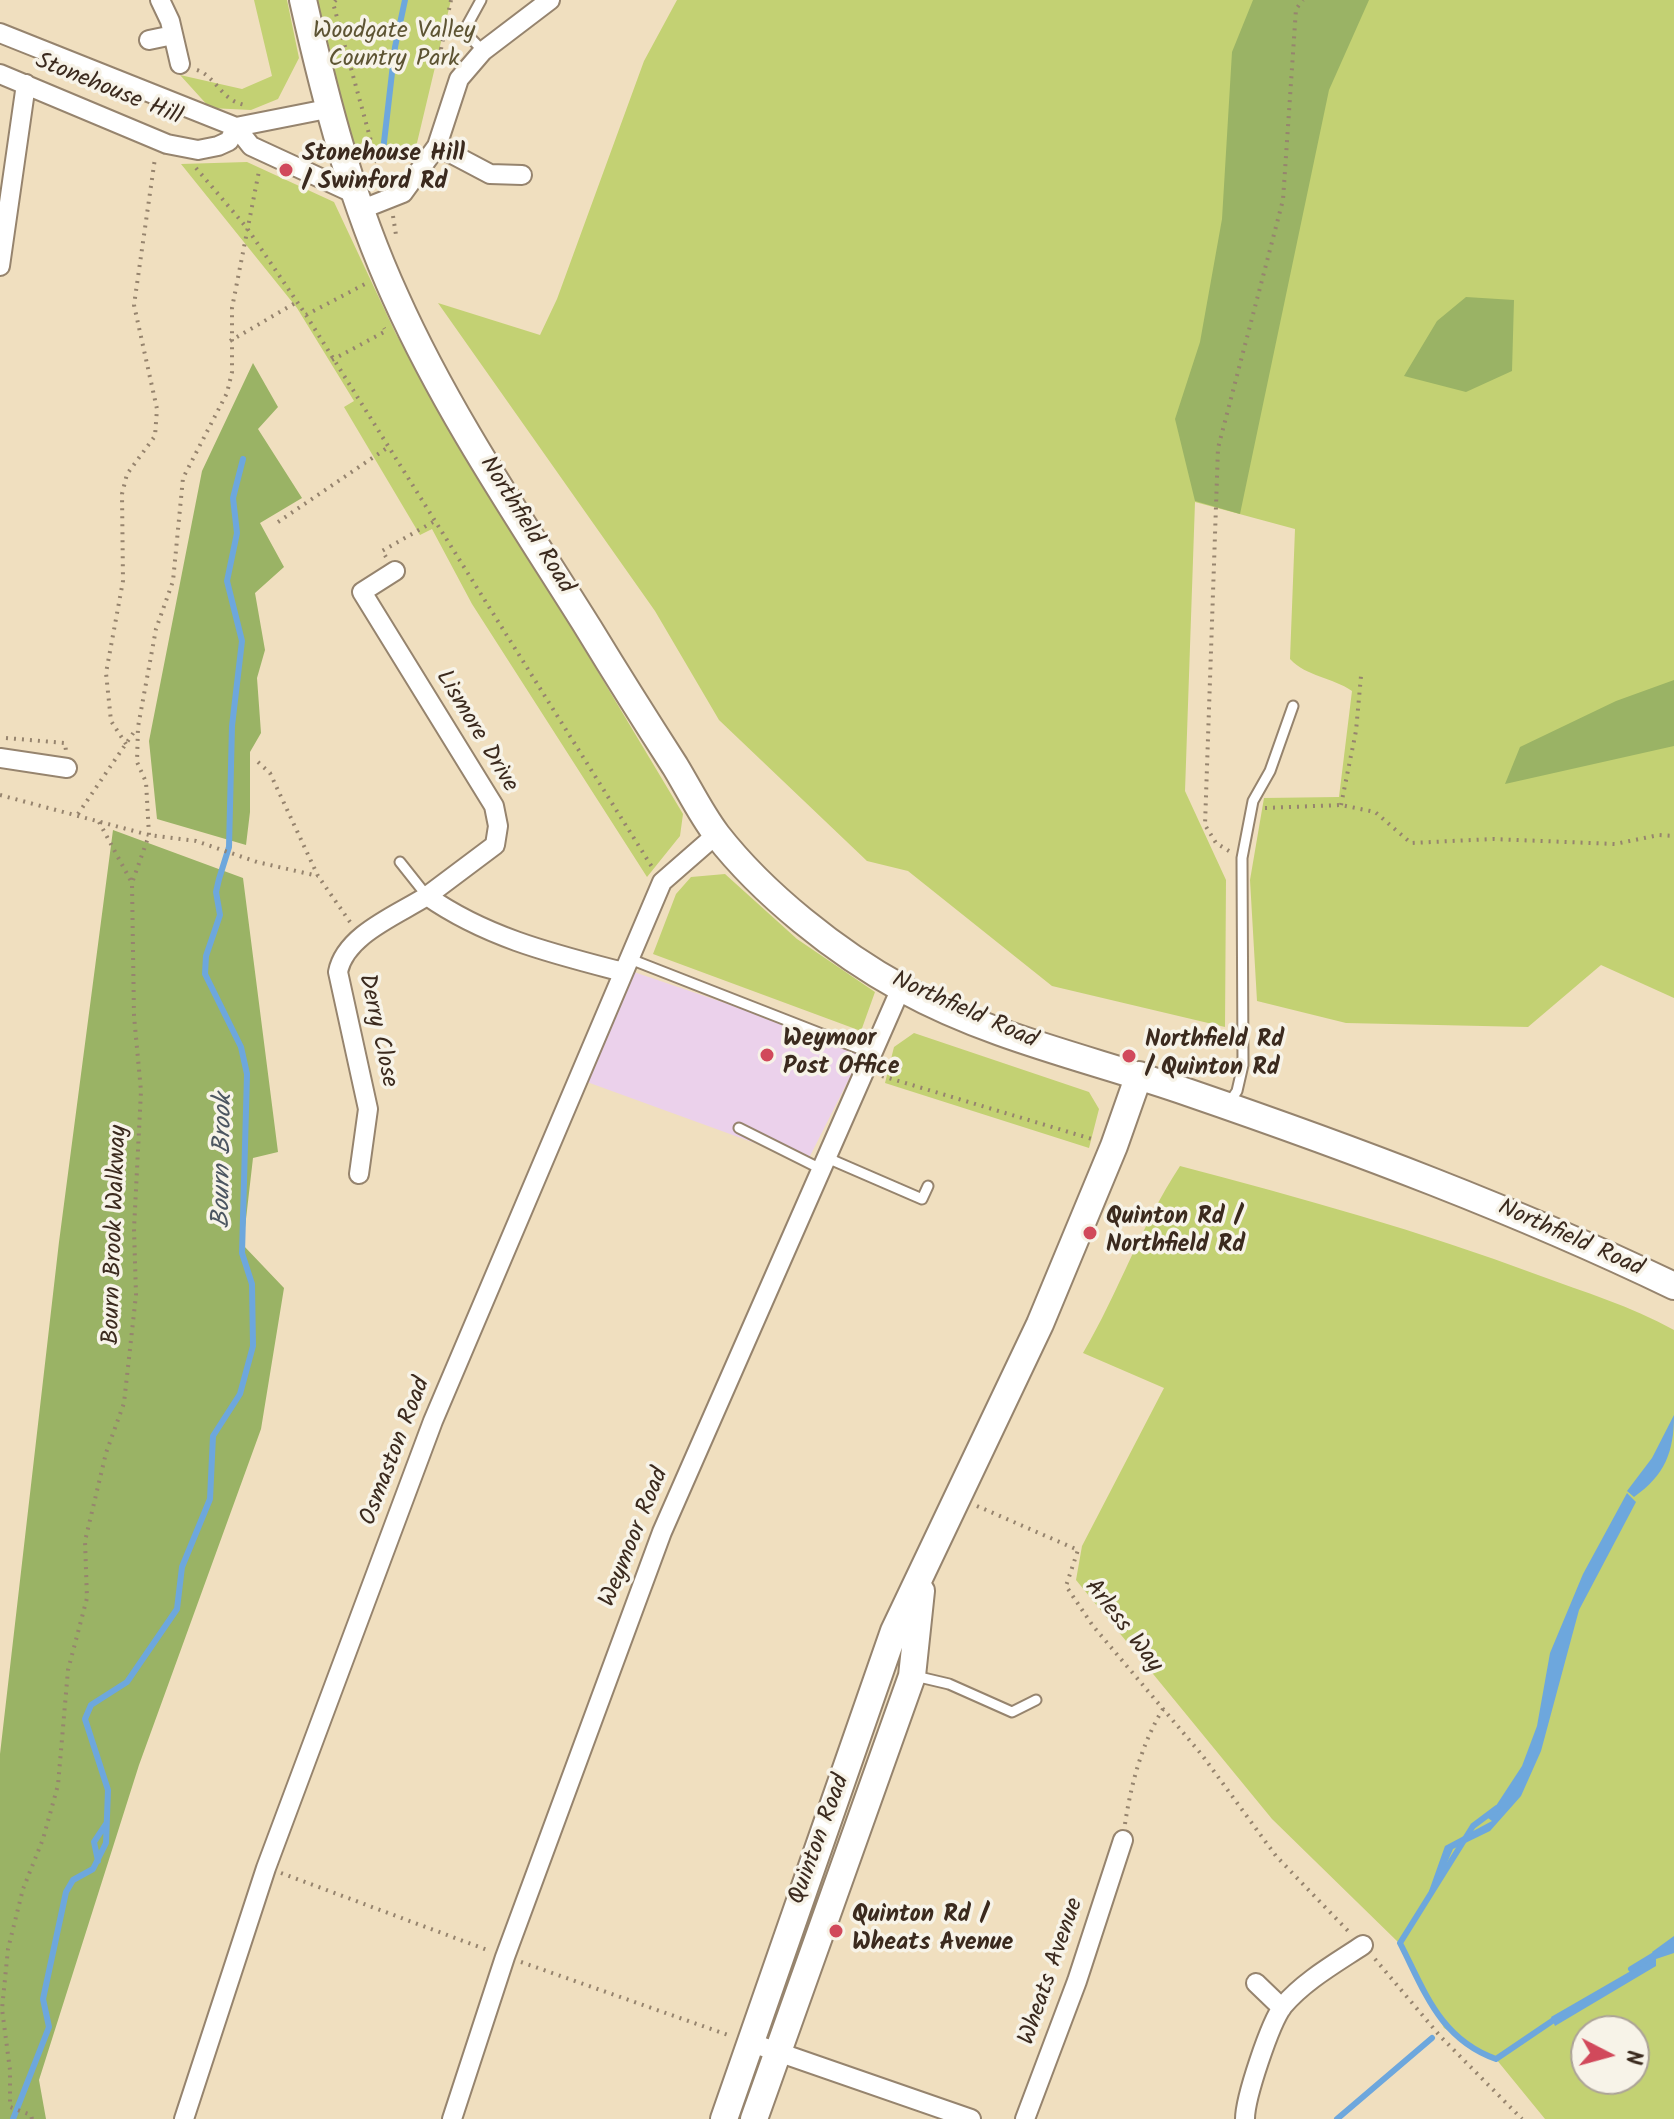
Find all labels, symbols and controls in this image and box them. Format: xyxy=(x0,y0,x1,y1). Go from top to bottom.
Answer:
park label: Woodgate Valley Country Park xyxy=(313,19,475,75)
street label: Stonehouse Hill xyxy=(30,48,186,134)
place label: Stonehouse Hill / Swinford Rd xyxy=(302,142,465,198)
marker: Stonehouse Hill / Swinford Rd xyxy=(277,161,295,179)
street label: Northfield Road xyxy=(471,452,579,600)
street label: Lismore Drive xyxy=(427,666,523,798)
street label: Northfield Road xyxy=(887,967,1041,1057)
street label: Derry Close xyxy=(350,972,402,1090)
place label: Weymoor Post Office xyxy=(783,1027,900,1083)
place label: Northfield Rd / Quinton Rd xyxy=(1145,1028,1284,1084)
marker: Weymoor Post Office xyxy=(758,1046,776,1064)
marker: Northfield Rd / Quinton Rd xyxy=(1120,1047,1138,1065)
water label: Bourn Brook xyxy=(208,1093,242,1229)
street label: Bourn Brook Walkway xyxy=(99,1125,135,1345)
street label: Northfield Road xyxy=(1493,1195,1647,1285)
place label: Quinton Rd / Northfield Rd xyxy=(1106,1205,1245,1261)
marker: Quinton Rd / Northfield Rd xyxy=(1081,1224,1099,1242)
street label: Osmaston Road xyxy=(356,1374,438,1530)
street label: Weymoor Road xyxy=(595,1464,677,1612)
street label: Arless Way xyxy=(1077,1575,1167,1679)
street label: Quinton Road xyxy=(784,1771,858,1909)
street label: Wheats Avenue xyxy=(1014,1895,1092,2049)
place label: Quinton Rd / Wheats Avenue xyxy=(852,1903,1013,1959)
marker: Quinton Rd / Wheats Avenue xyxy=(827,1922,845,1940)
north arrow xyxy=(1570,2015,1650,2095)
text: N xyxy=(1614,2049,1651,2066)

